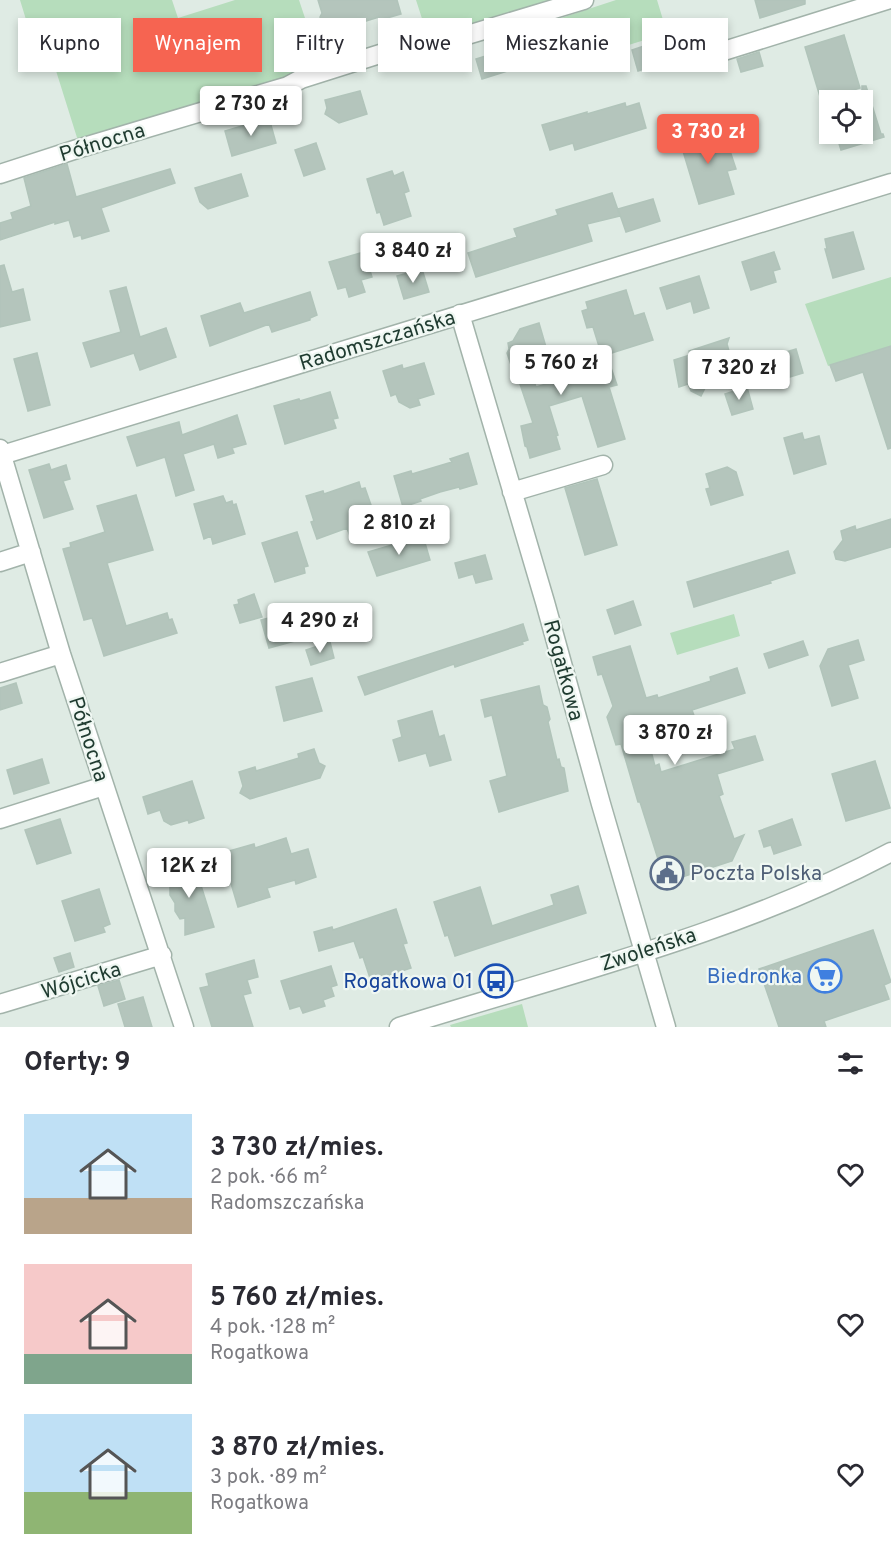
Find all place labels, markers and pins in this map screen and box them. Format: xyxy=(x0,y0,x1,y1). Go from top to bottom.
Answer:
pin: 2 730 zł xyxy=(189,86,313,137)
pin: 3 730 zł xyxy=(646,114,770,165)
pin: 3 840 zł xyxy=(351,233,475,284)
pin: 5 760 zł xyxy=(499,345,623,396)
pin: 7 320 zł xyxy=(677,350,801,401)
pin: 2 810 zł xyxy=(337,505,461,556)
pin: 4 290 zł xyxy=(258,603,382,654)
pin: 3 870 zł xyxy=(613,715,737,766)
pin: 12K zł xyxy=(140,848,238,899)
public building icon: Poczta Polska xyxy=(649,855,685,891)
place label: Poczta Polska xyxy=(690,861,822,888)
supermarket icon: Biedronka xyxy=(807,958,843,994)
bus stop icon: Rogatkowa 01 xyxy=(478,963,514,999)
place label: Biedronka xyxy=(707,964,802,991)
place label: Rogatkowa 01 xyxy=(343,969,473,996)

